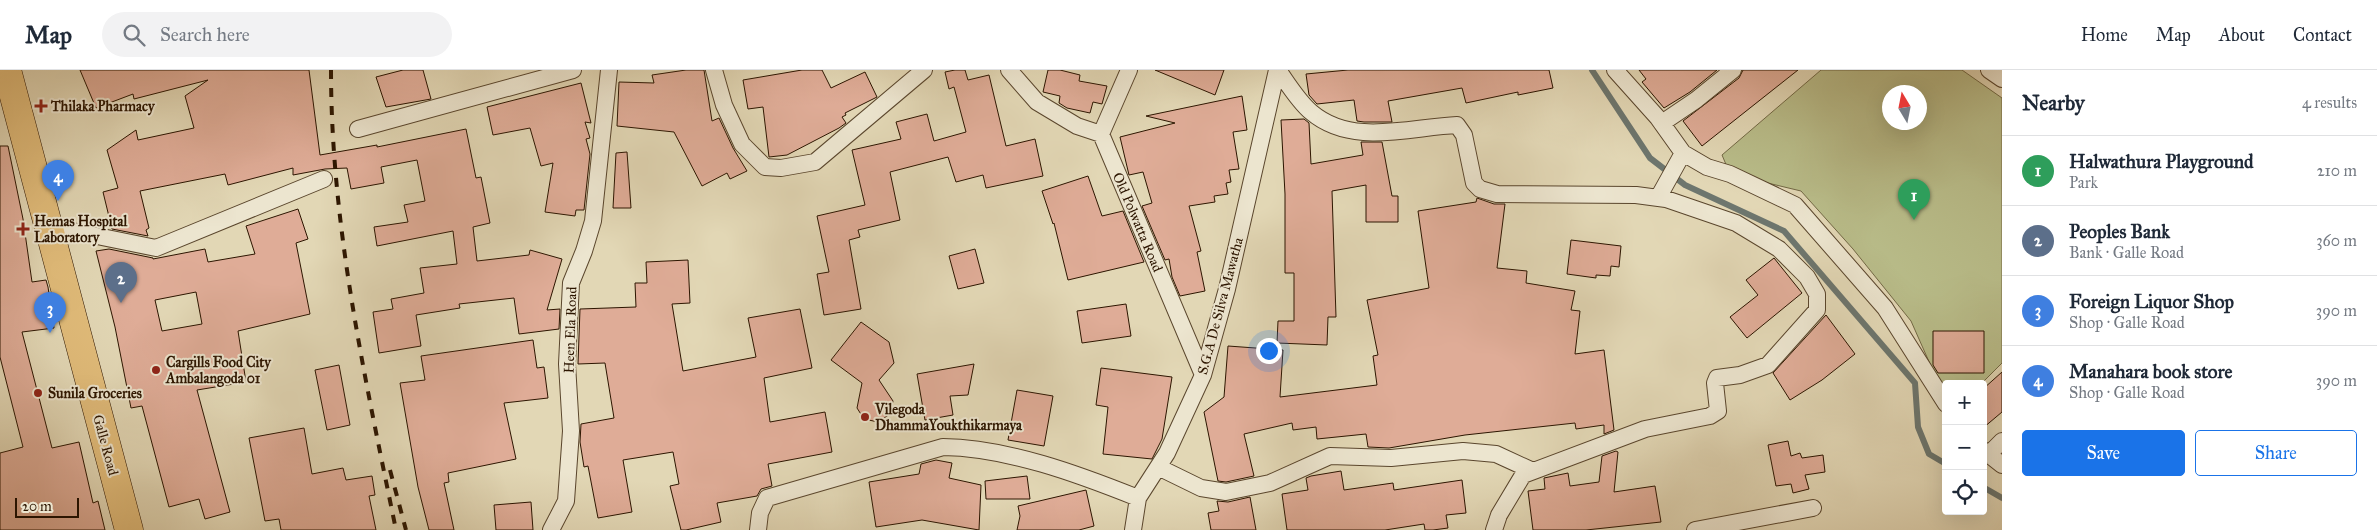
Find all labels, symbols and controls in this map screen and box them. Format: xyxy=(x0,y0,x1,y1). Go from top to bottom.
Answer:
search box xyxy=(102,12,452,57)
text: Map xyxy=(25,20,72,50)
icon: search xyxy=(120,21,148,49)
text: Search here xyxy=(160,23,250,46)
text: Home xyxy=(2081,24,2128,46)
text: Map xyxy=(2156,24,2191,46)
text: About xyxy=(2219,24,2265,46)
text: Contact xyxy=(2293,24,2352,46)
north arrow xyxy=(1882,85,1927,130)
text: Nearby xyxy=(2022,90,2085,116)
text: 4 results xyxy=(2302,93,2357,112)
place label: Thilaka Pharmacy xyxy=(50,98,156,116)
marker: Thilaka Pharmacy xyxy=(35,100,47,112)
text: Halwathura Playground xyxy=(2069,150,2254,173)
pin: 4 xyxy=(42,160,74,201)
text: 1 xyxy=(2035,161,2041,180)
text: 210 m xyxy=(2317,161,2357,180)
street label: Old Polwatta Road xyxy=(1109,170,1166,275)
text: Park xyxy=(2069,173,2098,192)
pin: 1 xyxy=(1898,179,1930,220)
place label: Hemas Hospital Laboratory xyxy=(34,213,128,247)
text: Peoples Bank xyxy=(2069,220,2170,243)
marker: Hemas Hospital Laboratory xyxy=(16,222,30,236)
text: 2 xyxy=(2034,231,2042,250)
text: 360 m xyxy=(2316,231,2357,250)
street label: S.G.A De Silva Mawatha xyxy=(1194,236,1247,377)
text: Bank · Galle Road xyxy=(2069,243,2184,262)
pin: 2 xyxy=(105,262,137,303)
street label: Heen Ela Road xyxy=(560,286,581,374)
text: Foreign Liquor Shop xyxy=(2069,290,2234,313)
pin: 3 xyxy=(34,292,66,333)
text: 3 xyxy=(2035,301,2041,320)
text: 390 m xyxy=(2316,301,2357,320)
text: Shop · Galle Road xyxy=(2069,313,2185,332)
your location xyxy=(1256,338,1282,364)
place label: Cargills Food City Ambalangoda 01 xyxy=(165,354,272,388)
text: Manahara book store xyxy=(2069,360,2232,383)
marker: Cargills Food City Ambalangoda 01 xyxy=(150,364,162,376)
text: 4 xyxy=(2034,371,2042,390)
text: 390 m xyxy=(2316,371,2357,390)
map controls xyxy=(1942,380,1987,515)
button: + xyxy=(1942,380,1987,425)
text: Shop · Galle Road xyxy=(2069,383,2185,402)
place label: Sunila Groceries xyxy=(48,385,142,402)
marker: Sunila Groceries xyxy=(32,387,44,399)
place label: Vilegoda DhammaYoukthikarmaya xyxy=(874,401,1023,435)
marker: Vilegoda DhammaYoukthikarmaya xyxy=(859,411,871,423)
street label: Galle Road xyxy=(89,413,122,477)
button: − xyxy=(1942,425,1987,470)
button: Save xyxy=(2022,430,2185,476)
button: Share xyxy=(2195,430,2357,476)
button: locate xyxy=(1942,470,1987,515)
scale bar xyxy=(15,495,79,518)
text: 20 m xyxy=(22,498,52,515)

